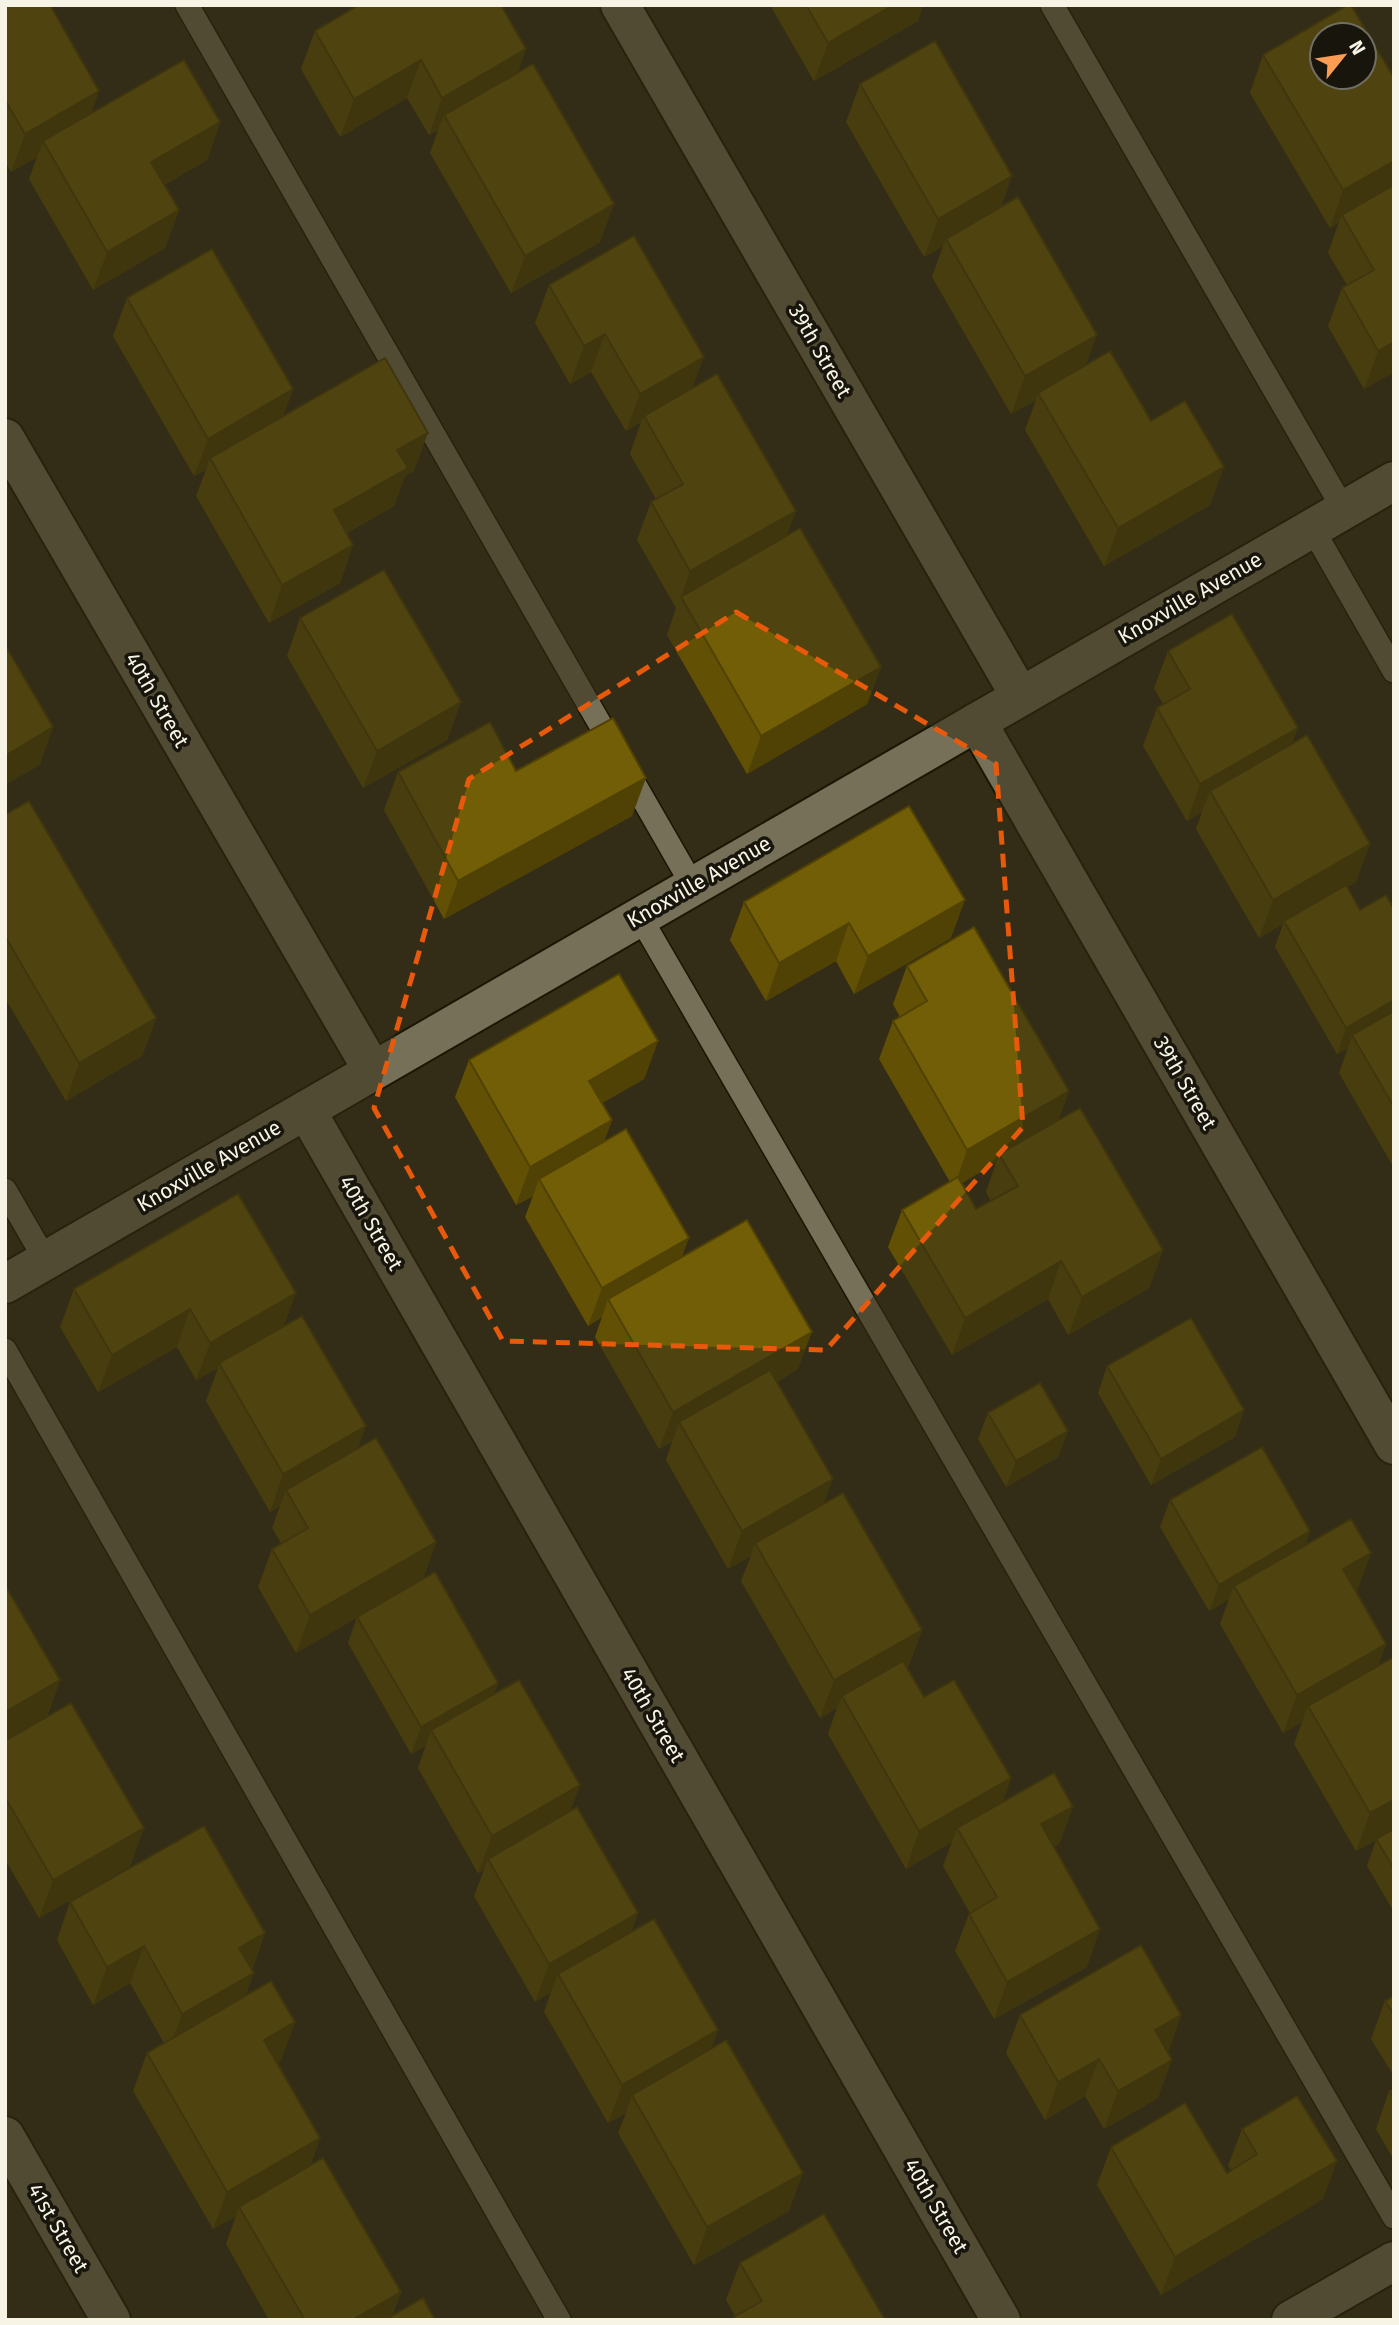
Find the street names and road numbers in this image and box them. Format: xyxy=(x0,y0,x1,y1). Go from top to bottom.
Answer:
street label: 39th Street xyxy=(783,300,857,403)
street label: Knoxville Avenue xyxy=(1113,546,1267,650)
street label: 40th Street xyxy=(119,648,195,752)
street label: Knoxville Avenue xyxy=(622,830,776,934)
street label: 39th Street xyxy=(1148,1032,1222,1135)
street label: Knoxville Avenue xyxy=(132,1114,286,1218)
street label: 40th Street xyxy=(333,1171,409,1275)
street label: 40th Street xyxy=(615,1663,691,1767)
street label: 40th Street xyxy=(898,2154,974,2258)
street label: 41st Street xyxy=(22,2179,94,2278)

